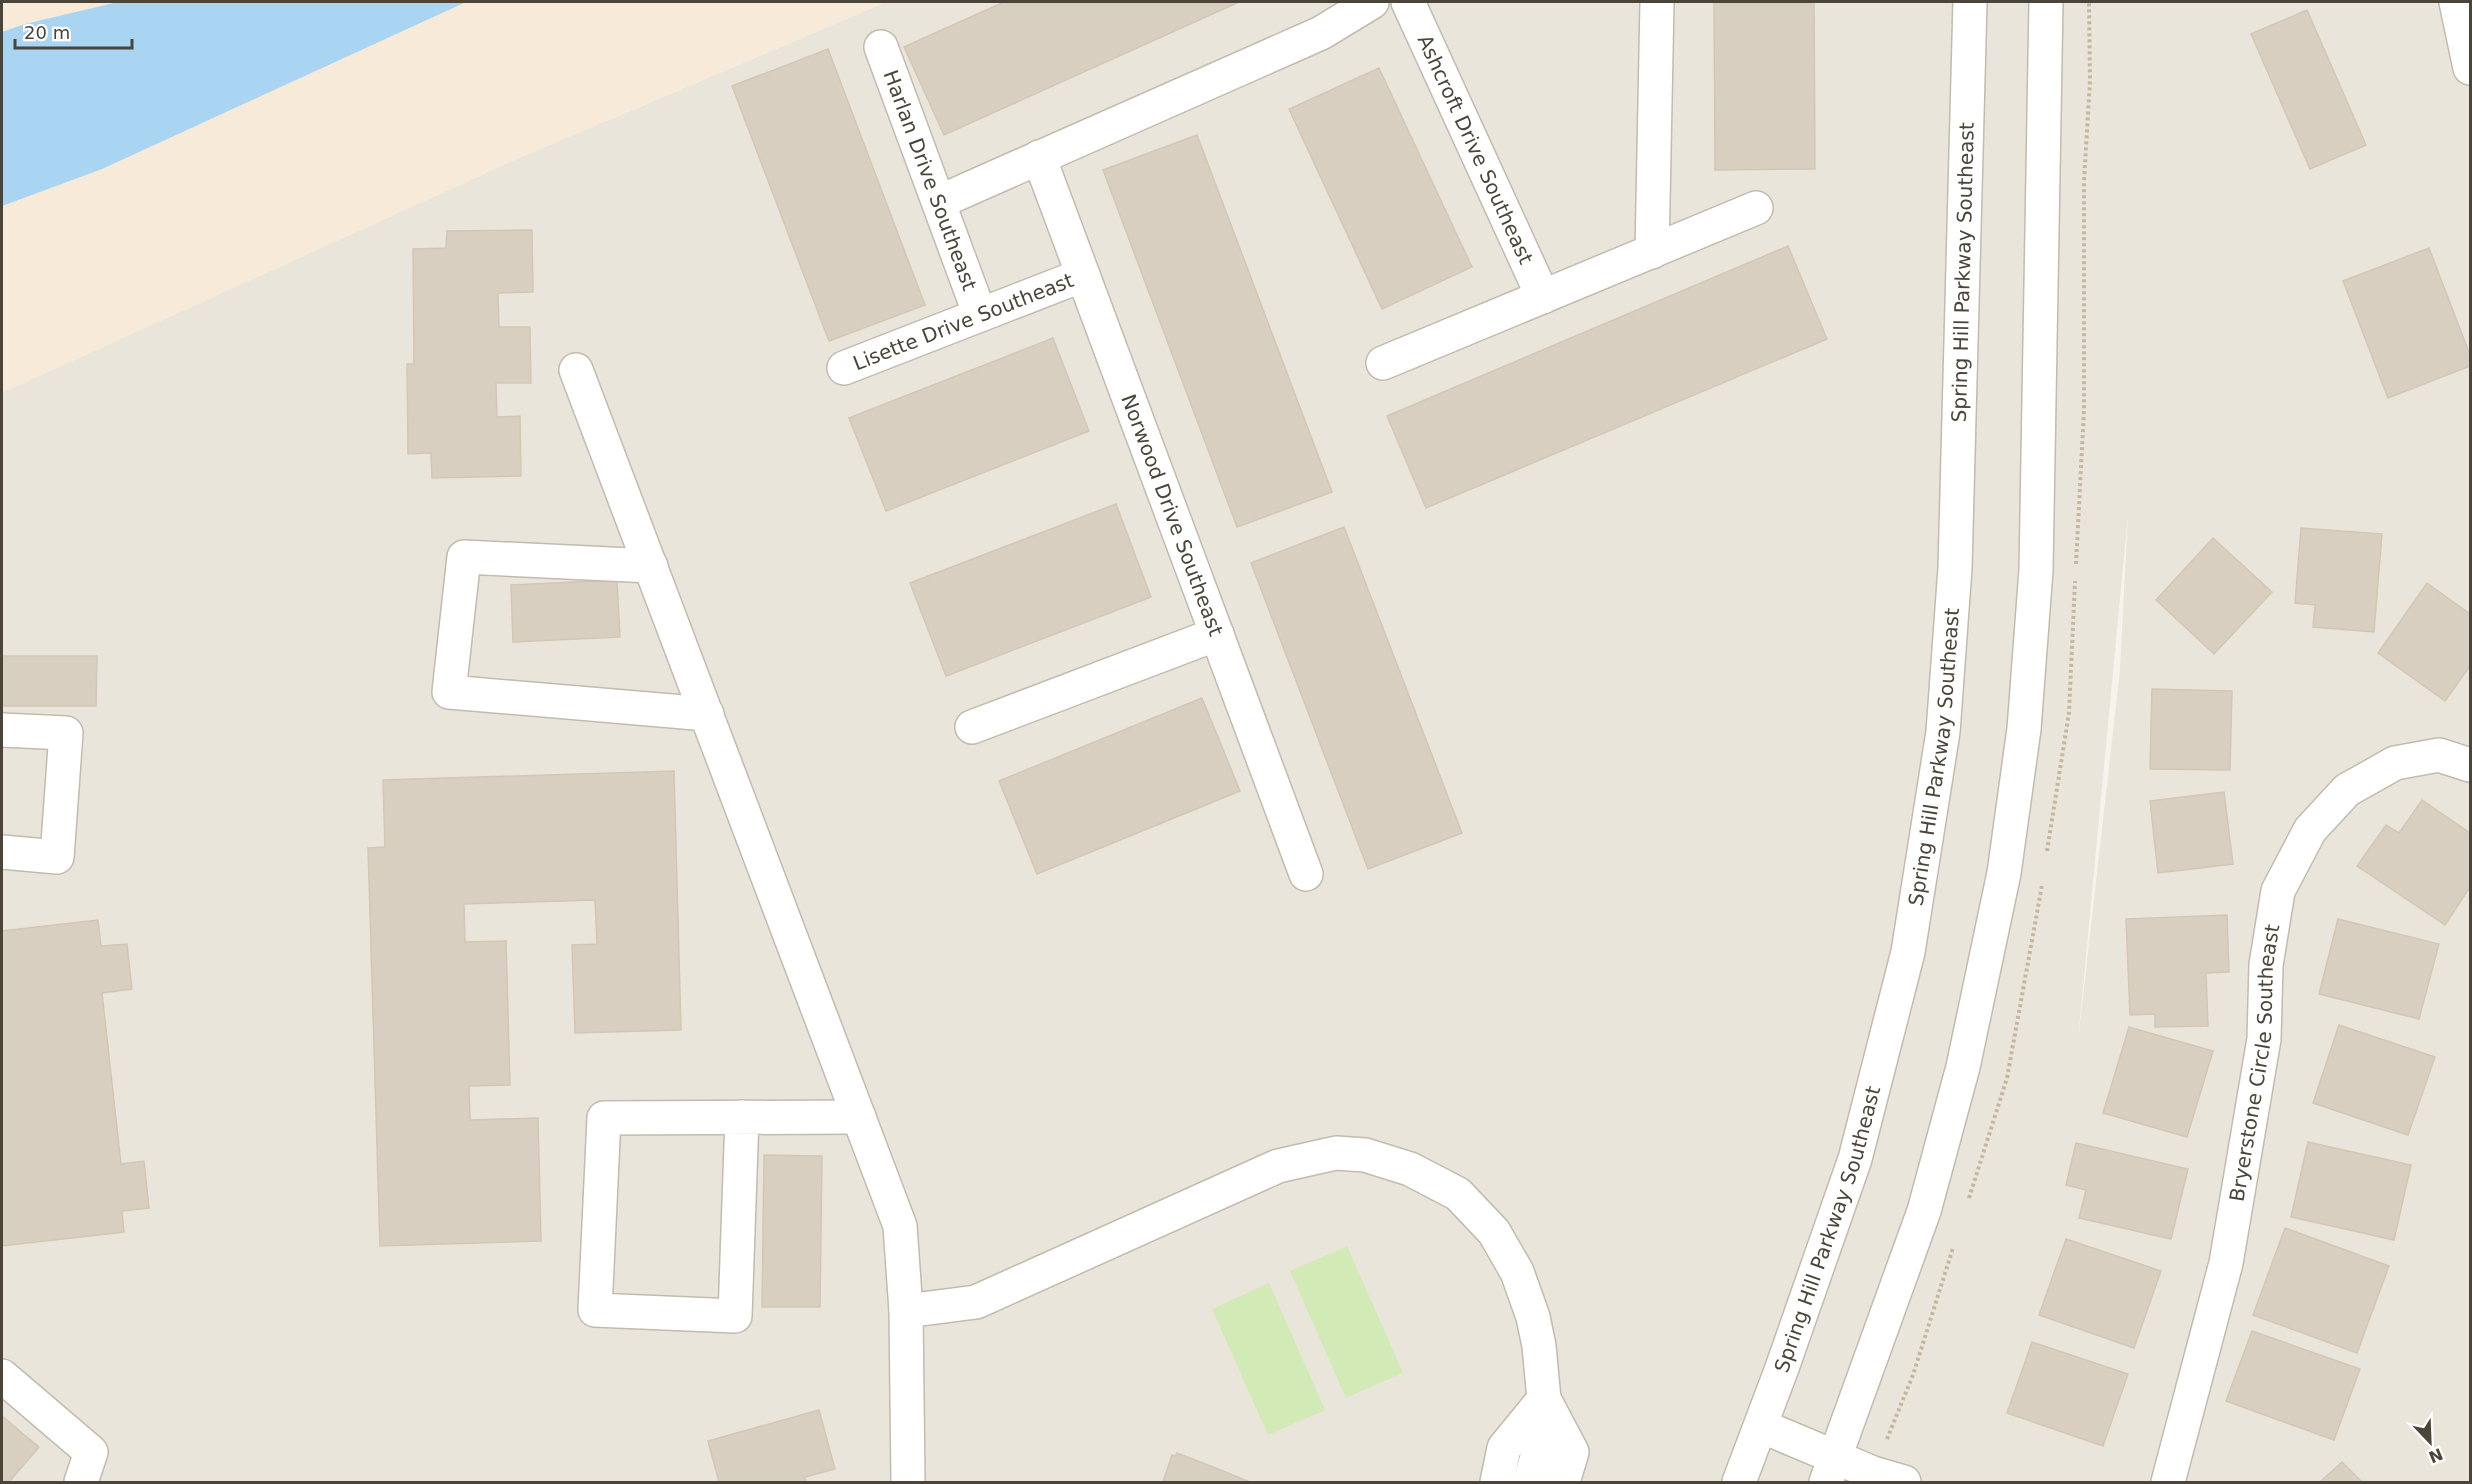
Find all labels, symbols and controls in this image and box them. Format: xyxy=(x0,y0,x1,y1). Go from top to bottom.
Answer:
scale bar xyxy=(15,12,132,50)
text: 20 m xyxy=(24,22,70,43)
street label: Ashcroft Drive Southeast xyxy=(1413,31,1538,268)
street label: Harlan Drive Southeast xyxy=(879,67,982,294)
street label: Spring Hill Parkway Southeast xyxy=(1947,122,1979,423)
street label: Lisette Drive Southeast xyxy=(850,268,1077,375)
street label: Norwood Drive Southeast xyxy=(1116,391,1228,639)
street label: Spring Hill Parkway Southeast xyxy=(1904,607,1964,907)
street label: Bryerstone Circle Southeast xyxy=(2225,922,2284,1203)
street label: Spring Hill Parkway Southeast xyxy=(1769,1083,1885,1376)
north arrow xyxy=(2400,1412,2460,1472)
text: N xyxy=(2426,1444,2446,1467)

